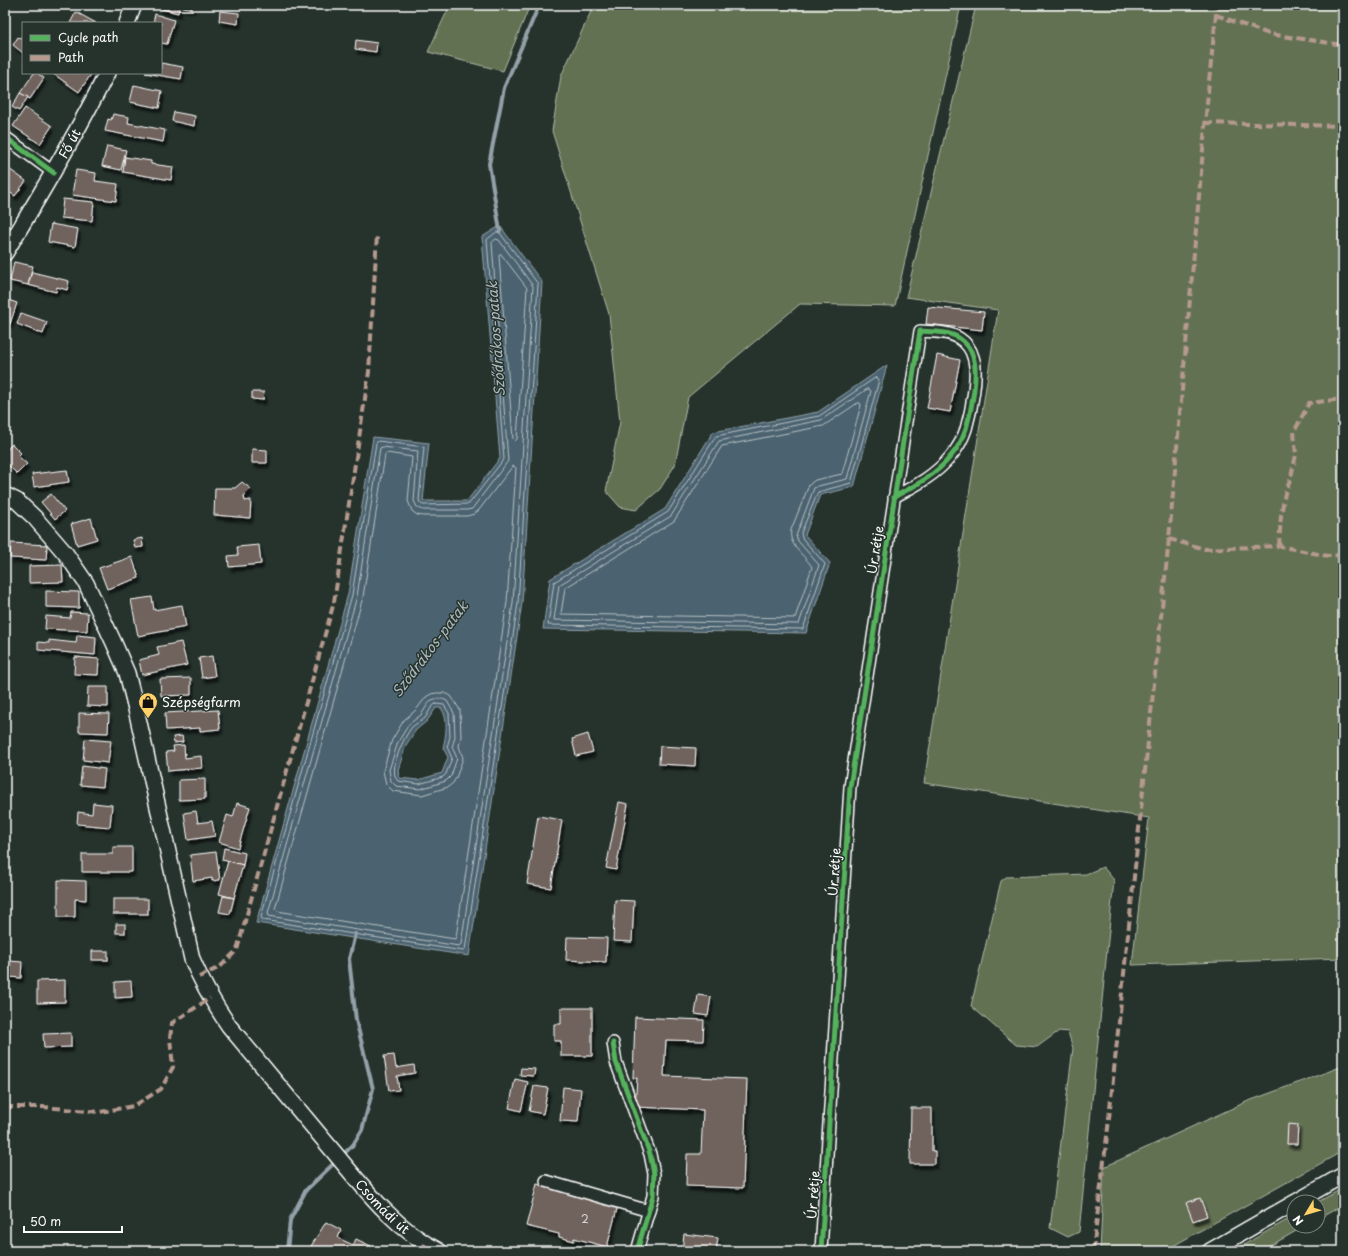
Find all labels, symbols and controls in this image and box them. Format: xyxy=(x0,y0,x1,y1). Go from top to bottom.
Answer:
legend xyxy=(22,22,162,74)
text: Cycle path xyxy=(58,28,119,46)
text: Path xyxy=(58,48,84,66)
street label: Fő út xyxy=(53,125,85,162)
water label: Sződrákos-patak xyxy=(481,279,510,397)
street label: Úr rétje xyxy=(861,524,888,575)
water label: Sződrákos-patak xyxy=(386,595,474,701)
shop icon: Szépségfarm xyxy=(137,691,159,719)
place label: Szépségfarm xyxy=(162,692,241,711)
street label: Úr rétje xyxy=(822,847,845,897)
street label: Úr rétje xyxy=(801,1170,824,1220)
street label: Csomádi út xyxy=(351,1175,414,1238)
north arrow xyxy=(1286,1194,1326,1234)
scale bar xyxy=(24,1208,122,1234)
house number: 2 xyxy=(581,1210,589,1227)
text: 50 m xyxy=(30,1212,61,1230)
text: N xyxy=(1288,1212,1307,1229)

